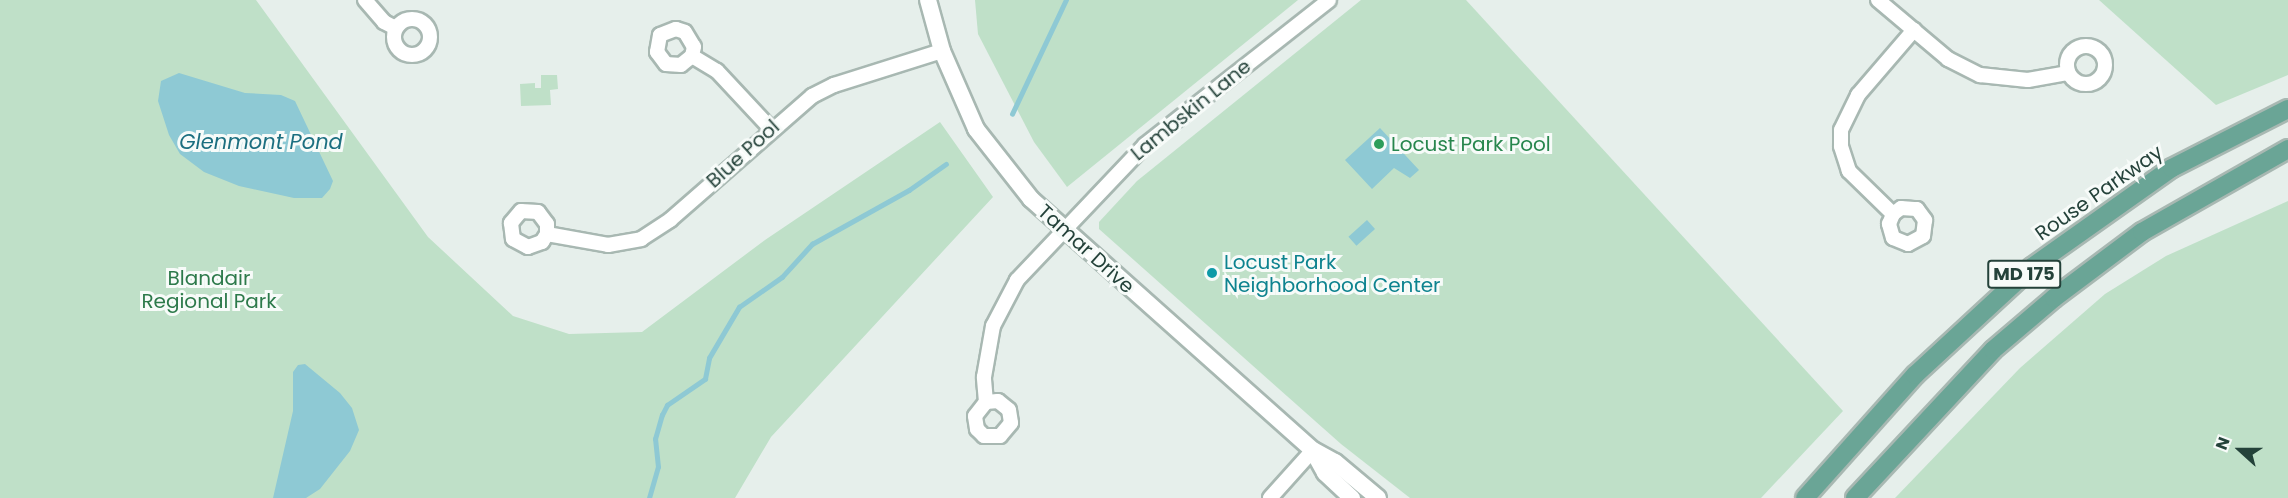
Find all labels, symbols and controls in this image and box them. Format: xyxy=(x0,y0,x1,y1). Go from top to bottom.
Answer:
street label: Lambskin Lane xyxy=(1126,54,1256,166)
street label: Blue Pool xyxy=(702,115,784,193)
water label: Glenmont Pond xyxy=(179,129,343,155)
place label: Locust Park Pool xyxy=(1391,132,1551,156)
marker: Locust Park Pool xyxy=(1372,137,1386,151)
street label: Rouse Parkway xyxy=(2031,140,2167,246)
street label: Tamar Drive xyxy=(1033,199,1139,299)
place label: Locust Park Neighborhood Center xyxy=(1224,250,1441,297)
road number: MD 175 xyxy=(1986,259,2062,289)
park label: Blandair Regional Park xyxy=(141,266,277,313)
marker: Locust Park Neighborhood Center xyxy=(1205,266,1219,280)
north arrow xyxy=(2210,420,2270,480)
text: N xyxy=(2210,434,2236,453)

